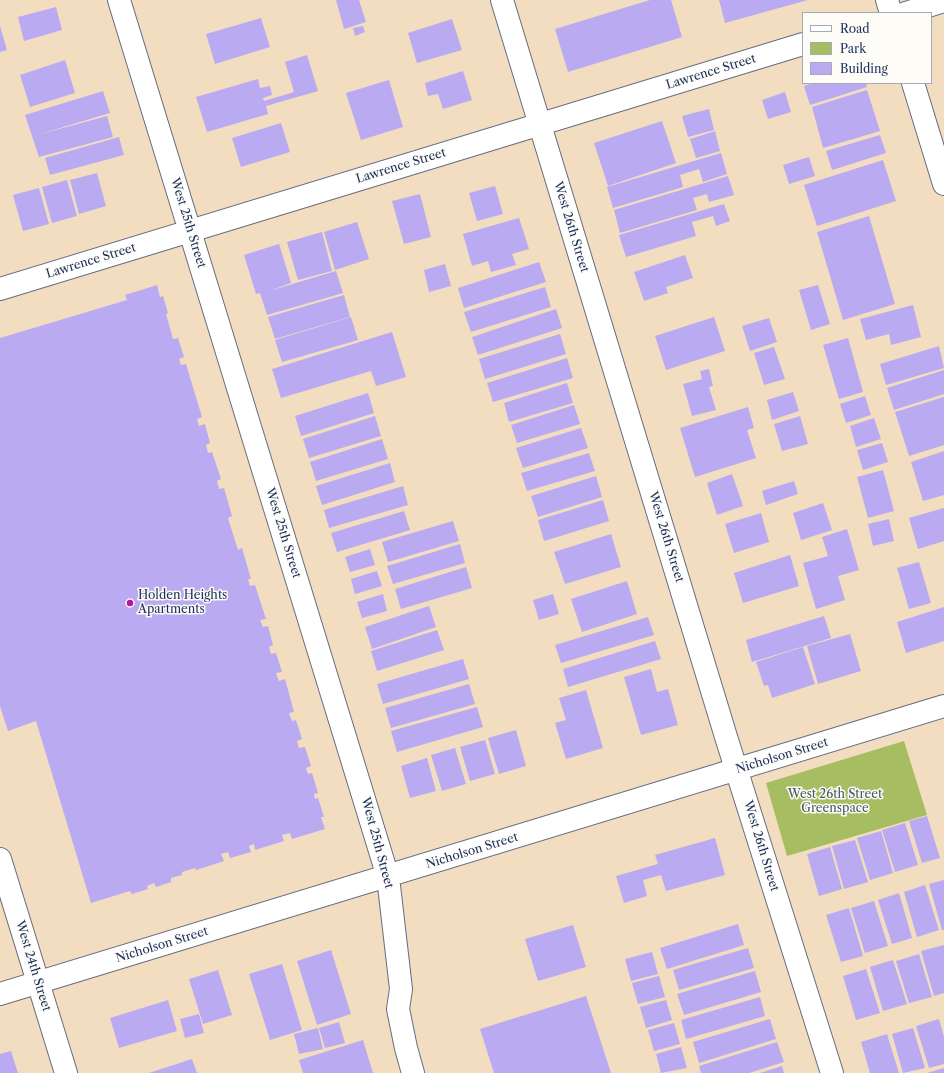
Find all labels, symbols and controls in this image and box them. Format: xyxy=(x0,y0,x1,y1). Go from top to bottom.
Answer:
legend xyxy=(802,12,932,84)
text: Road xyxy=(840,21,870,36)
text: Park xyxy=(840,41,866,56)
street label: Lawrence Street xyxy=(664,51,758,93)
text: Building xyxy=(840,61,888,76)
street label: Lawrence Street xyxy=(354,145,448,187)
street label: West 25th Street xyxy=(167,176,209,270)
street label: West 26th Street xyxy=(550,180,592,274)
street label: Lawrence Street xyxy=(44,240,138,282)
street label: West 25th Street xyxy=(262,486,304,580)
street label: West 26th Street xyxy=(645,490,687,584)
place label: Holden Heights Apartments xyxy=(138,589,227,617)
marker: Holden Heights Apartments xyxy=(125,598,135,608)
street label: Nicholson Street xyxy=(734,735,830,777)
park label: West 26th Street Greenspace xyxy=(788,788,882,816)
street label: West 25th Street xyxy=(358,796,396,890)
street label: West 26th Street xyxy=(740,799,782,893)
street label: Nicholson Street xyxy=(424,830,520,872)
street label: West 24th Street xyxy=(12,919,54,1013)
street label: Nicholson Street xyxy=(114,924,210,966)

